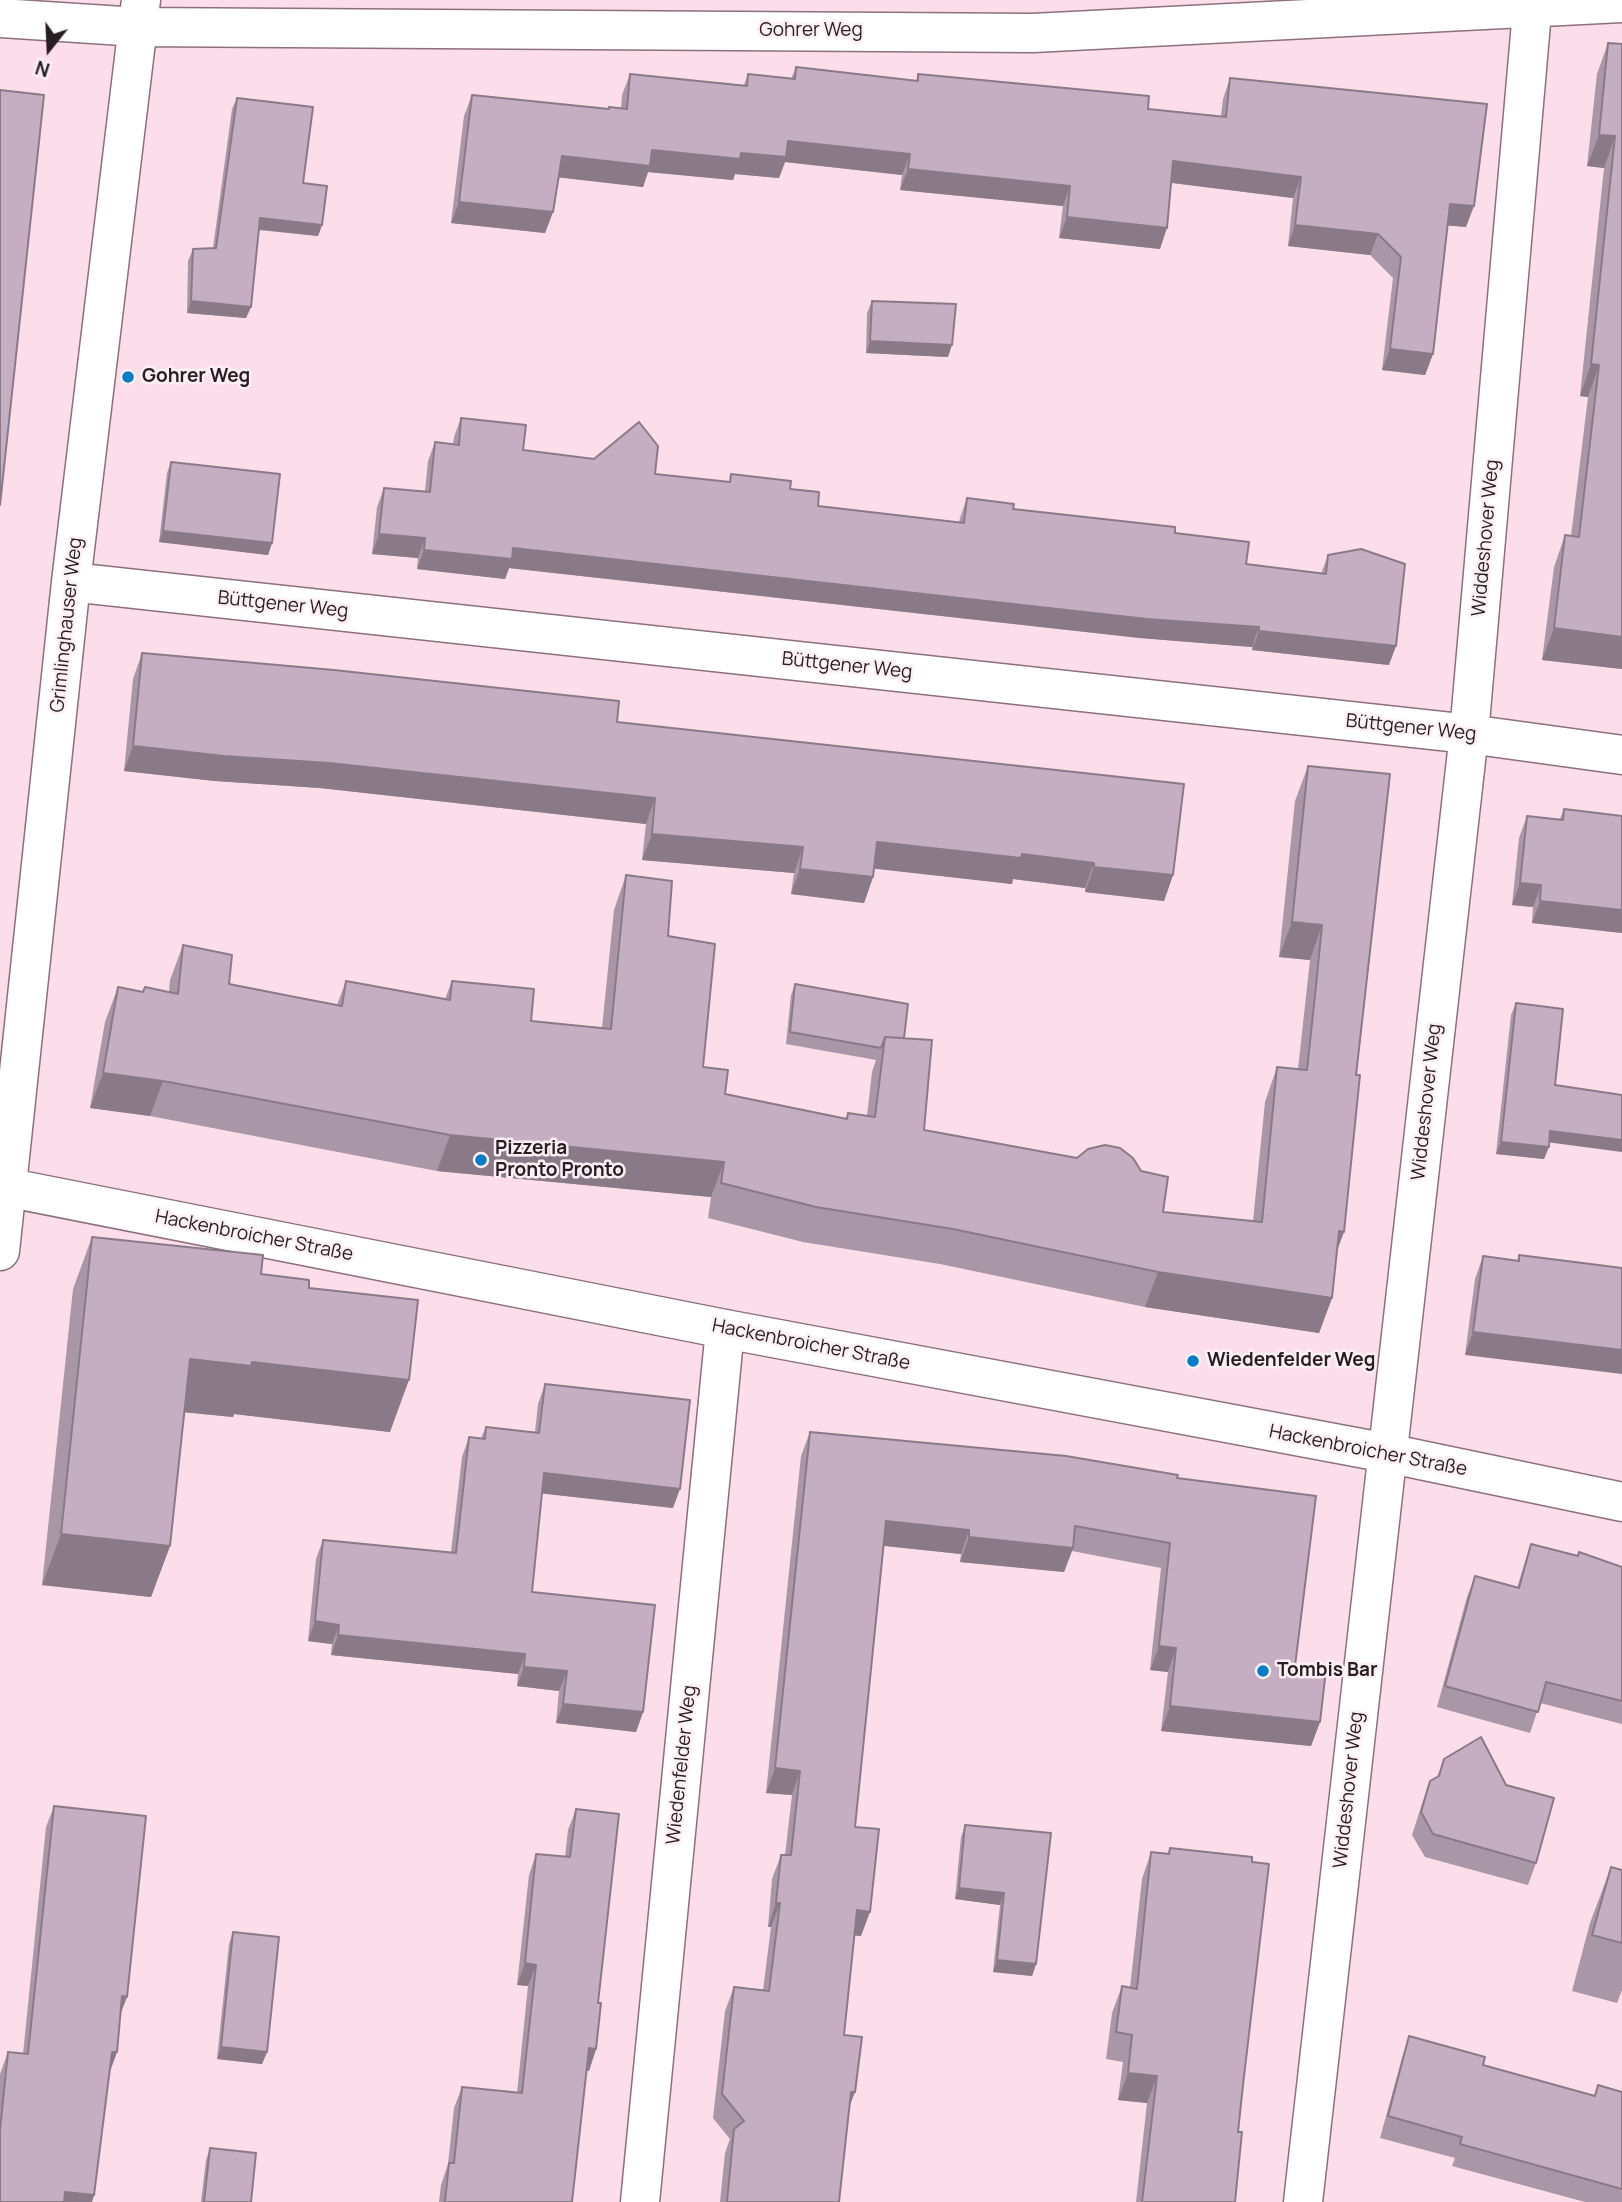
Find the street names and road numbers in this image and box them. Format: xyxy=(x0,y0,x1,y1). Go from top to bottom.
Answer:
street label: Gohrer Weg xyxy=(759,20,863,42)
street label: Widdeshover Weg xyxy=(1468,459,1504,617)
street label: Grimlinghauser Weg xyxy=(46,536,88,714)
street label: Büttgener Weg xyxy=(217,587,349,623)
street label: Büttgener Weg xyxy=(781,648,913,684)
street label: Büttgener Weg xyxy=(1345,710,1477,746)
street label: Widdeshover Weg xyxy=(1407,1022,1447,1182)
street label: Hackenbroicher Straße xyxy=(153,1206,355,1266)
street label: Hackenbroicher Straße xyxy=(710,1315,912,1375)
street label: Hackenbroicher Straße xyxy=(1267,1421,1469,1481)
street label: Wiedenfelder Weg xyxy=(662,1684,702,1846)
street label: Widdeshover Weg xyxy=(1329,1710,1369,1870)

